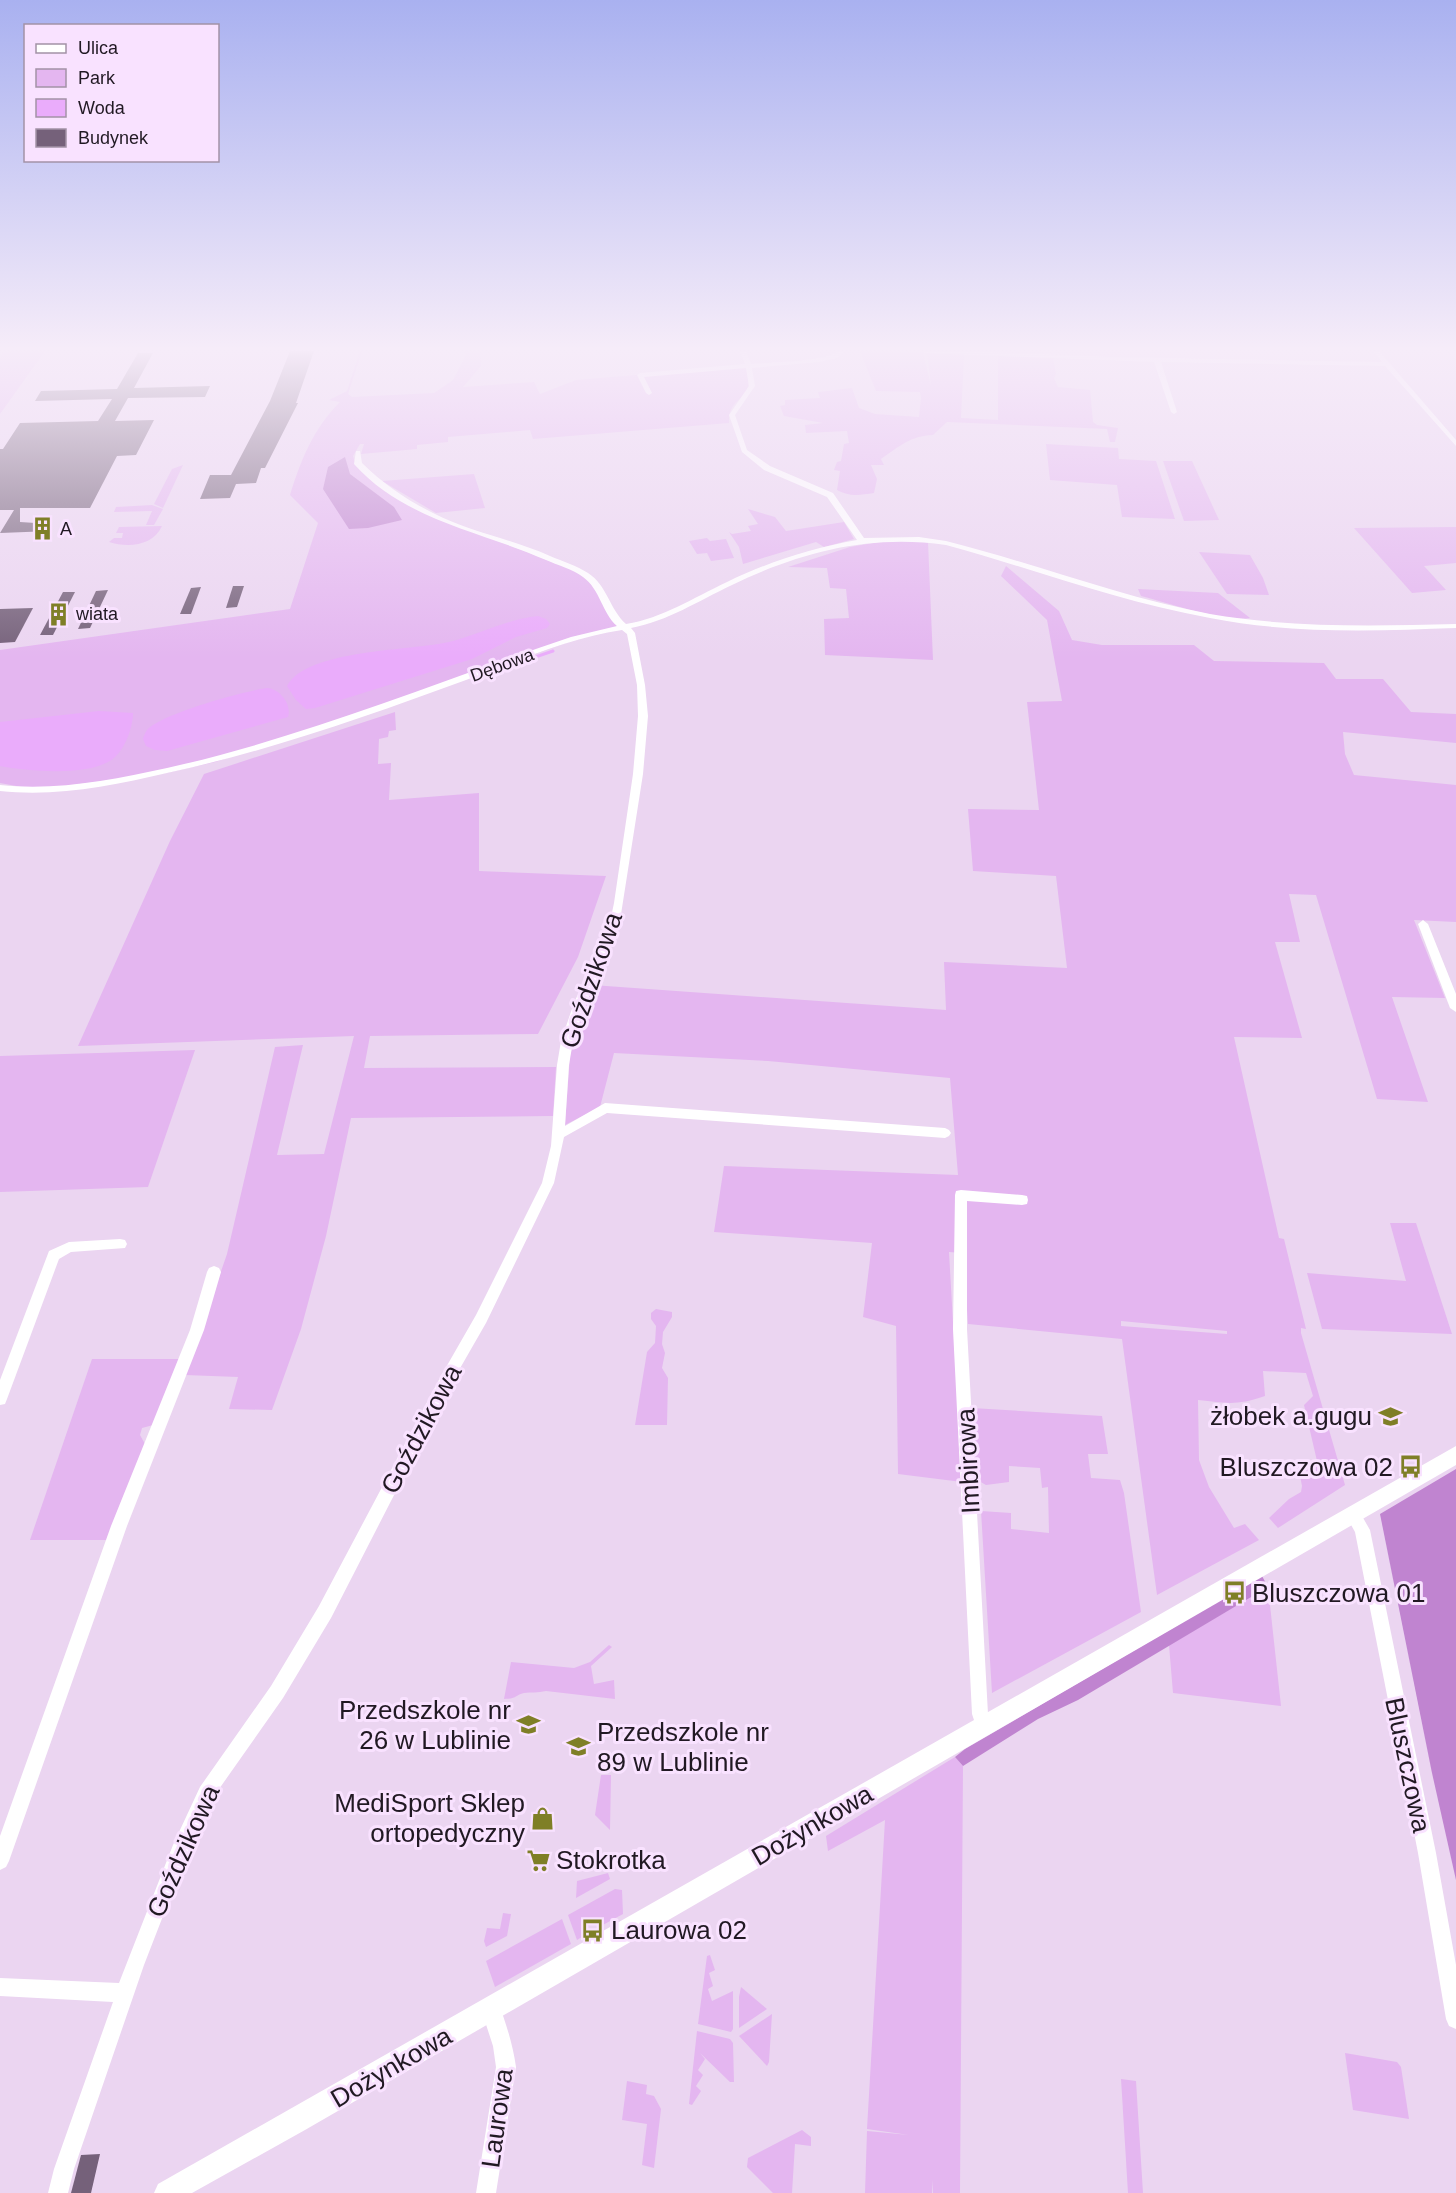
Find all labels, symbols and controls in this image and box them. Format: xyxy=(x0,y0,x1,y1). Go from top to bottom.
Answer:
legend xyxy=(24,24,219,162)
text: Ulica xyxy=(78,38,119,58)
text: Park xyxy=(78,68,116,88)
text: Woda xyxy=(78,98,126,118)
text: Budynek xyxy=(78,128,149,148)
building icon: A xyxy=(29,516,55,542)
place label: A xyxy=(60,519,72,539)
building icon: wiata xyxy=(45,601,71,627)
place label: wiata xyxy=(75,604,119,624)
street label: Dębowa xyxy=(468,644,537,686)
street label: Goździkowa xyxy=(554,908,628,1052)
street label: Goździkowa xyxy=(375,1359,468,1499)
place label: żłobek a.gugu xyxy=(1210,1401,1372,1431)
school or university icon: żłobek a.gugu xyxy=(1377,1403,1403,1429)
street label: Imbirowa xyxy=(950,1407,986,1514)
place label: Bluszczowa 02 xyxy=(1220,1452,1393,1482)
bus stop icon: Bluszczowa 02 xyxy=(1398,1454,1424,1480)
place label: Bluszczowa 01 xyxy=(1252,1578,1425,1608)
bus stop icon: Bluszczowa 01 xyxy=(1221,1580,1247,1606)
place label: Przedszkole nr 26 w Lublinie xyxy=(339,1695,511,1755)
street label: Bluszczowa xyxy=(1379,1695,1437,1836)
school or university icon: Przedszkole nr 26 w Lublinie xyxy=(516,1712,542,1738)
place label: Przedszkole nr 89 w Lublinie xyxy=(597,1717,769,1777)
school or university icon: Przedszkole nr 89 w Lublinie xyxy=(566,1734,592,1760)
street label: Dożynkowa xyxy=(746,1778,878,1872)
street label: Goździkowa xyxy=(140,1780,226,1922)
place label: MediSport Sklep ortopedyczny xyxy=(334,1788,525,1848)
shop icon: MediSport Sklep ortopedyczny xyxy=(530,1805,556,1831)
place label: Stokrotka xyxy=(556,1845,666,1875)
supermarket icon: Stokrotka xyxy=(525,1847,551,1873)
place label: Laurowa 02 xyxy=(611,1915,747,1945)
bus stop icon: Laurowa 02 xyxy=(580,1917,606,1943)
street label: Dożynkowa xyxy=(325,2020,457,2114)
street label: Laurowa xyxy=(475,2066,519,2169)

